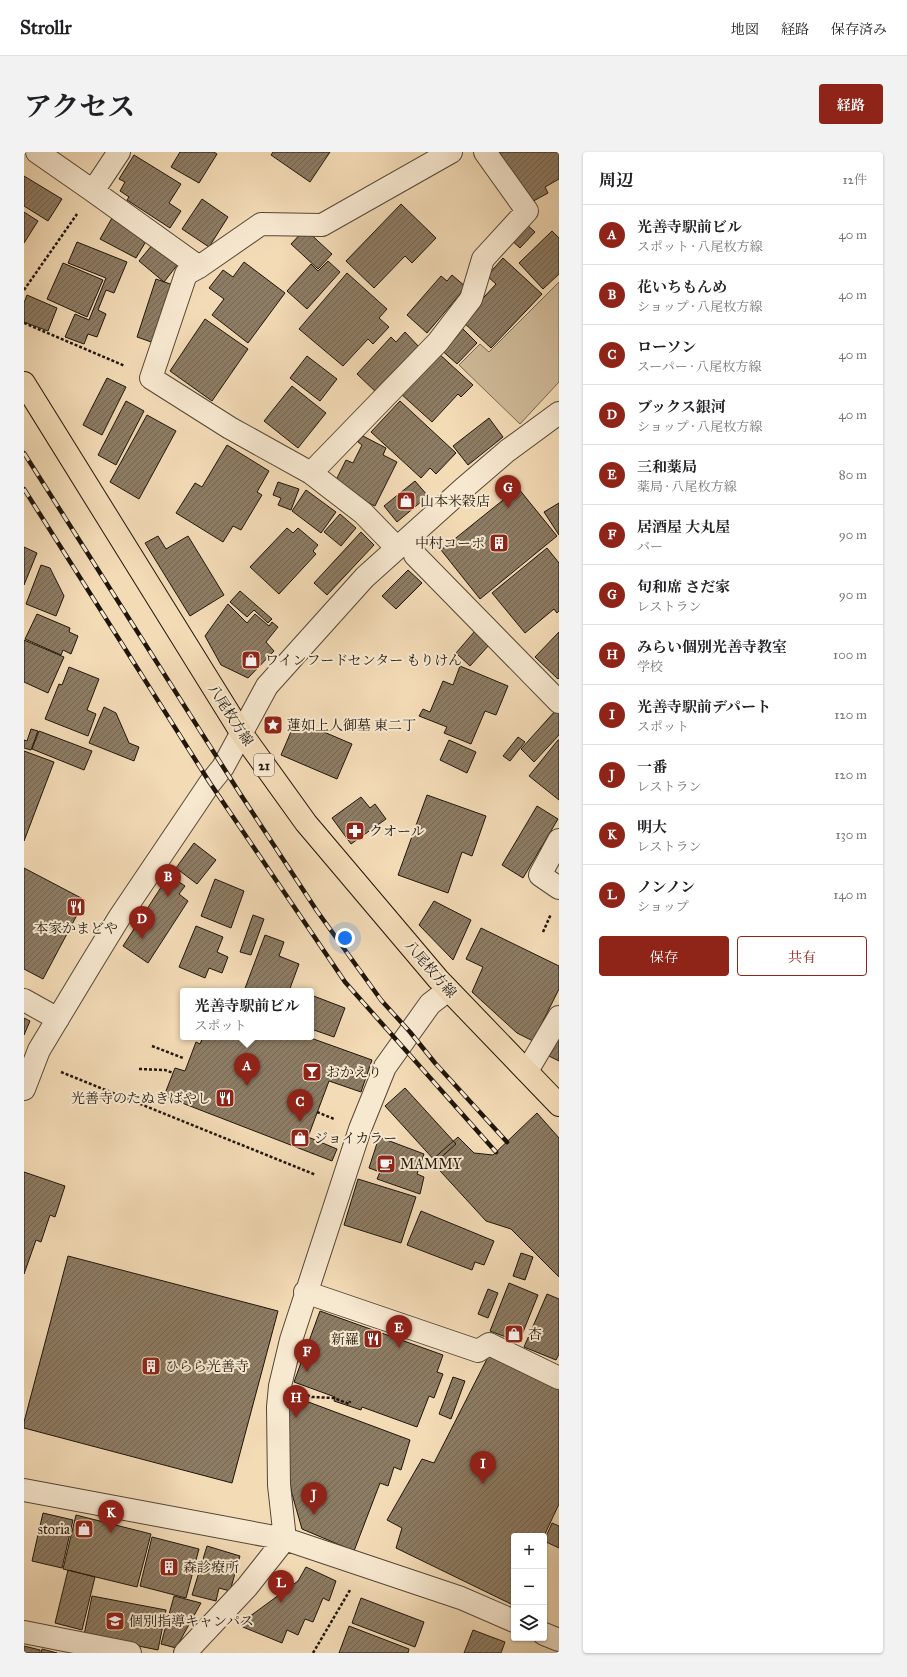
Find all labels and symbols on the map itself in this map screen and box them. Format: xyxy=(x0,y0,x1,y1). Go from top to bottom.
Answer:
pin: G xyxy=(495,475,521,508)
shop icon: 山本米穀店 xyxy=(395,490,417,512)
place label: 山本米穀店 xyxy=(420,493,490,510)
building icon: 中村コーポ xyxy=(488,532,510,554)
place label: 中村コーポ xyxy=(415,535,485,552)
shop icon: ワインフードセンター もりけん xyxy=(240,649,262,671)
place label: ワインフードセンター もりけん xyxy=(265,652,462,669)
street label: 八尾枚方線 xyxy=(204,681,257,749)
place icon: 蓮如上人御墓 東二丁 xyxy=(262,714,284,736)
place label: 蓮如上人御墓 東二丁 xyxy=(287,717,416,734)
road number: 21 xyxy=(254,754,274,776)
pharmacy icon: クオール xyxy=(344,820,366,842)
place label: クオール xyxy=(369,823,425,840)
pin: B xyxy=(155,864,181,897)
restaurant icon: 本家かまどや xyxy=(65,896,87,918)
pin: D xyxy=(129,906,155,939)
place label: 本家かまどや xyxy=(34,920,118,937)
your location xyxy=(335,928,355,948)
street label: 八尾枚方線 xyxy=(401,937,460,1001)
pin: A xyxy=(234,1053,260,1086)
bar icon: おかえり xyxy=(301,1061,323,1083)
place label: おかえり xyxy=(326,1064,382,1081)
restaurant icon: 光善寺のたぬきばやし xyxy=(214,1087,236,1109)
pin: C xyxy=(287,1089,313,1122)
place label: 光善寺のたぬきばやし xyxy=(71,1090,211,1107)
shop icon: ジョイカラー xyxy=(289,1127,311,1149)
place label: ジョイカラー xyxy=(314,1130,397,1147)
cafe icon: MAMMY xyxy=(375,1153,397,1175)
place label: MAMMY xyxy=(400,1156,463,1173)
pin: E xyxy=(386,1315,412,1348)
shop icon: 杏 xyxy=(503,1323,525,1345)
place label: 杏 xyxy=(528,1326,542,1343)
restaurant icon: 新羅 xyxy=(362,1328,384,1350)
place label: 新羅 xyxy=(331,1331,359,1348)
pin: F xyxy=(294,1339,320,1372)
building icon: ひらら光善寺 xyxy=(140,1355,162,1377)
place label: ひらら光善寺 xyxy=(165,1358,249,1375)
pin: H xyxy=(283,1385,309,1418)
pin: I xyxy=(470,1451,496,1484)
pin: J xyxy=(301,1482,327,1515)
pin: K xyxy=(98,1500,124,1533)
shop icon: storia xyxy=(73,1518,95,1540)
place label: storia xyxy=(38,1521,70,1538)
building icon: 森診療所 xyxy=(158,1556,180,1578)
place label: 森診療所 xyxy=(183,1559,239,1576)
pin: L xyxy=(268,1570,294,1603)
school or university icon: 個別指導キャンパス xyxy=(104,1610,126,1632)
place label: 個別指導キャンパス xyxy=(129,1613,254,1630)

